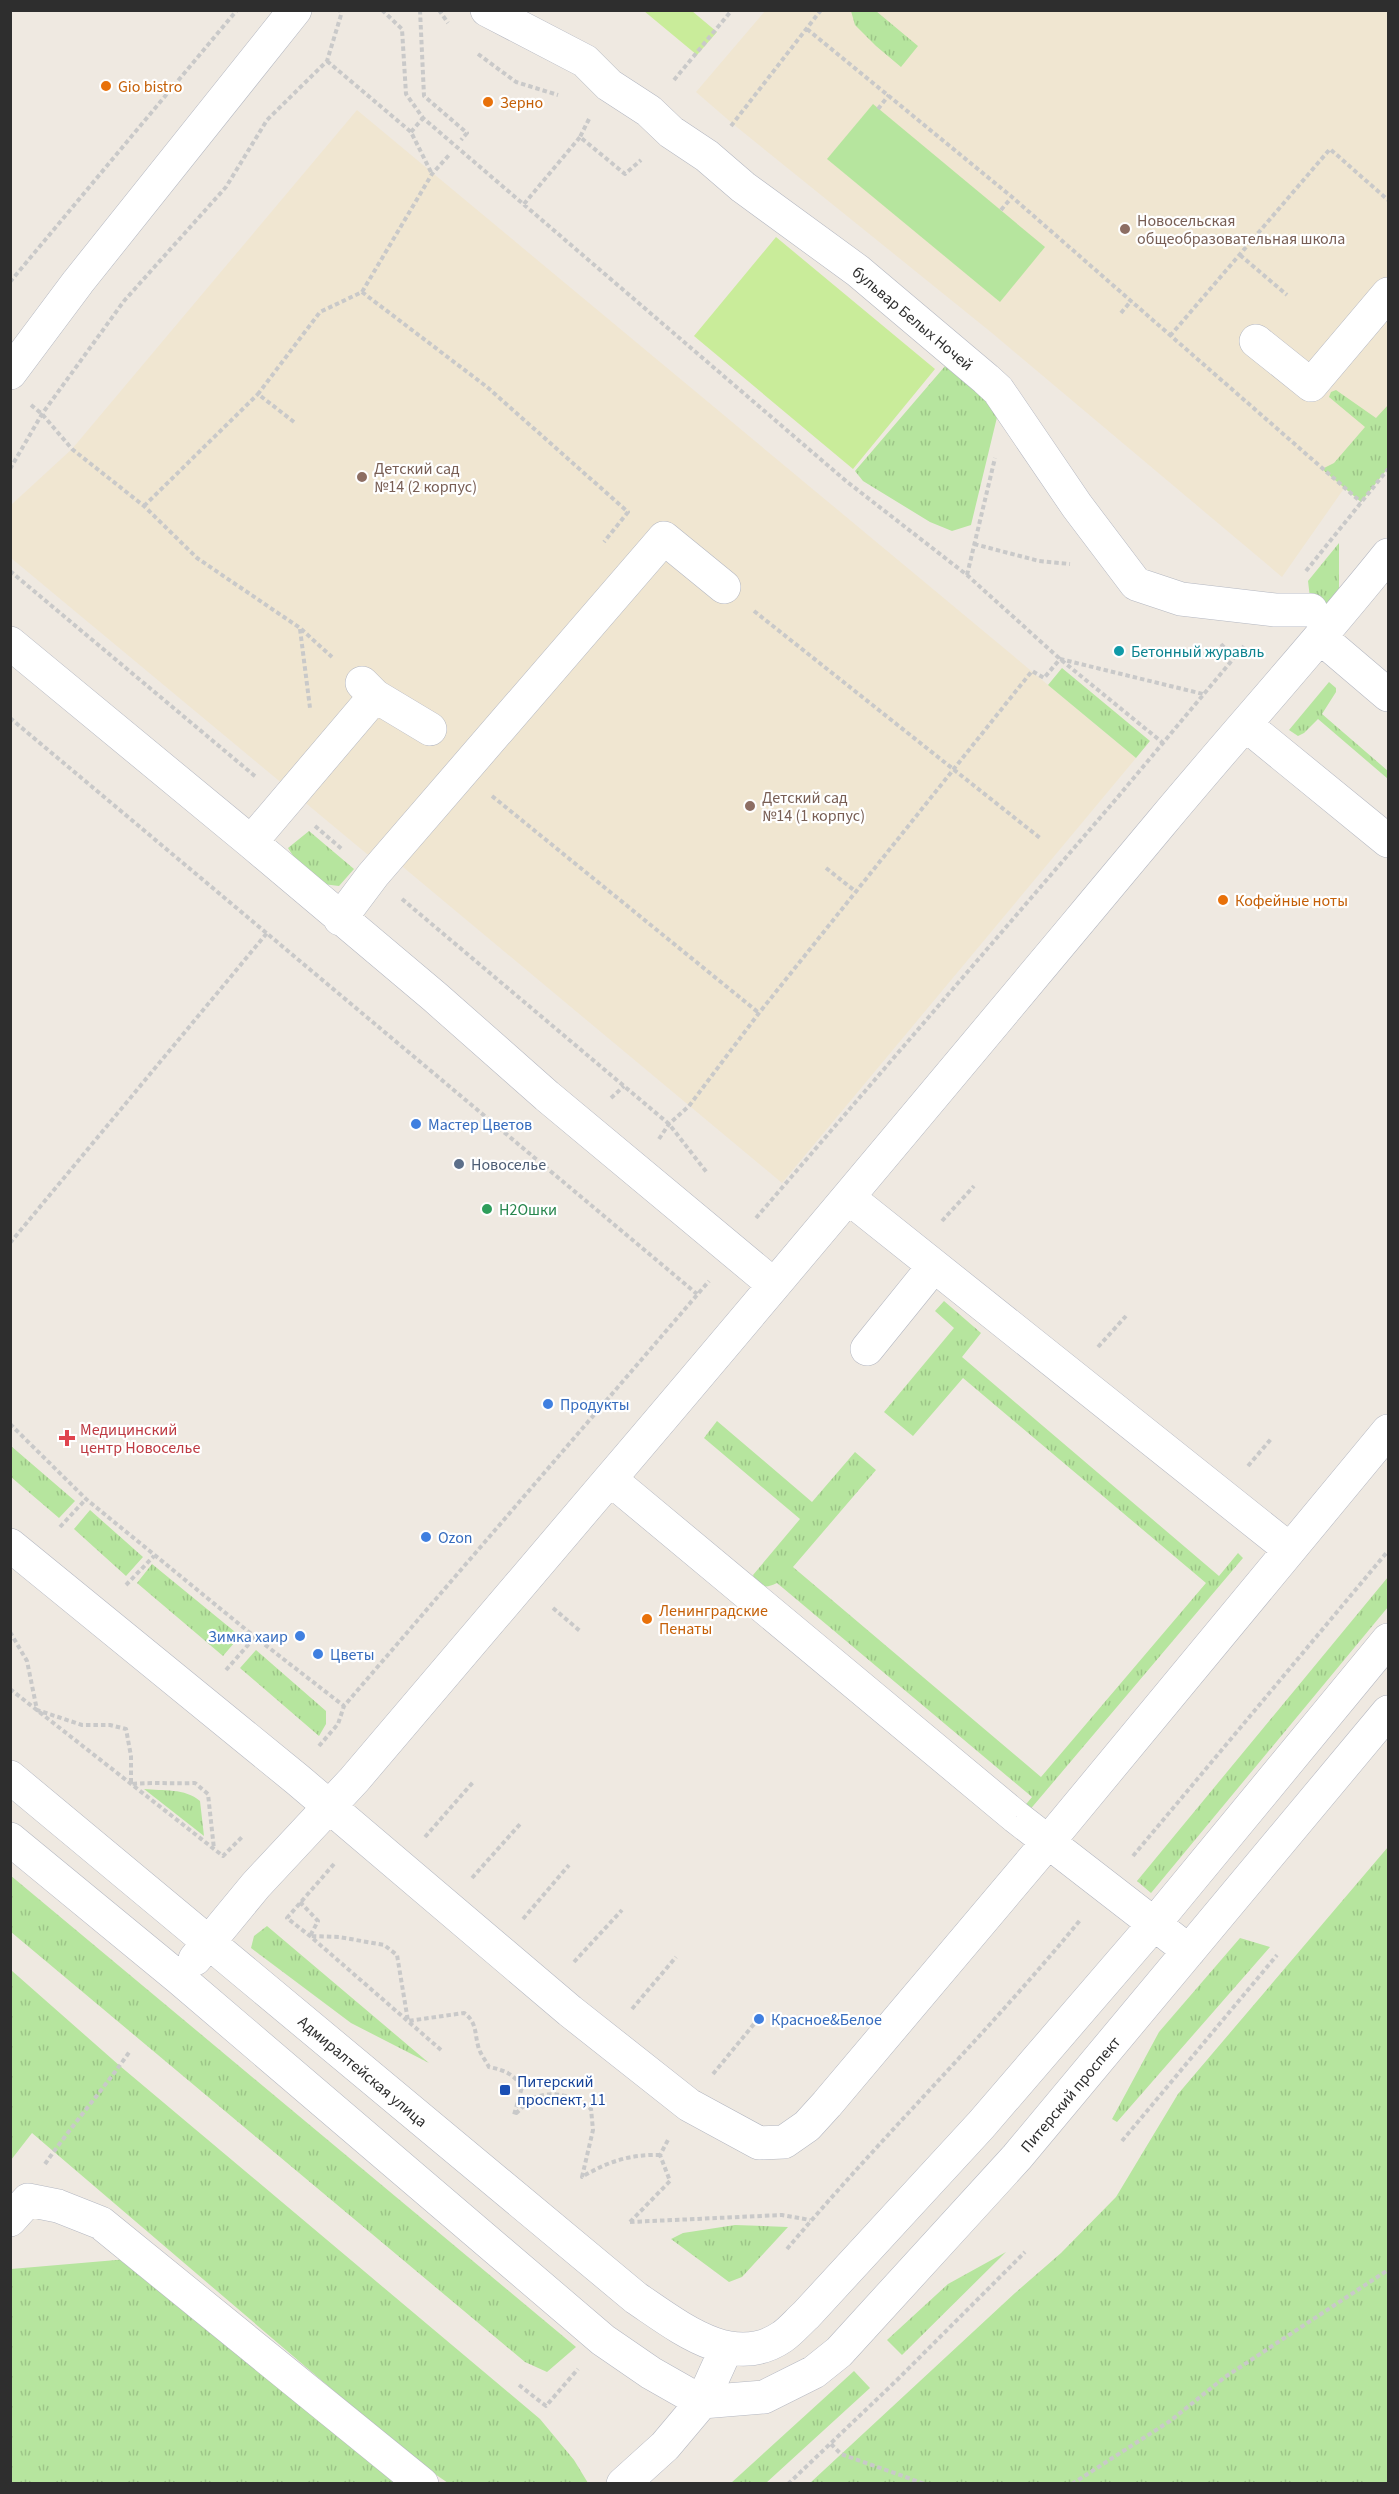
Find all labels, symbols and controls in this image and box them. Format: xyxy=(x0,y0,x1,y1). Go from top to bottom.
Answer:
place label: Gio bistro xyxy=(118,76,182,98)
marker: Gio bistro xyxy=(99,79,113,93)
place label: Зерно xyxy=(500,92,543,114)
marker: Зерно xyxy=(481,95,495,109)
place label: Новосельская общеобразовательная школа xyxy=(1137,210,1345,250)
marker: Новосельская общеобразовательная школа xyxy=(1118,222,1132,236)
street label: бульвар Белых Ночей xyxy=(847,262,978,376)
place label: Детский сад №14 (2 корпус) xyxy=(374,458,477,498)
marker: Детский сад №14 (2 корпус) xyxy=(355,470,369,484)
place label: Бетонный журавль xyxy=(1131,641,1264,663)
marker: Бетонный журавль xyxy=(1112,644,1126,658)
place label: Детский сад №14 (1 корпус) xyxy=(762,787,865,827)
marker: Детский сад №14 (1 корпус) xyxy=(743,799,757,813)
place label: Кофейные ноты xyxy=(1235,890,1348,912)
marker: Кофейные ноты xyxy=(1216,893,1230,907)
place label: Мастер Цветов xyxy=(428,1114,532,1136)
marker: Мастер Цветов xyxy=(409,1117,423,1131)
place label: Новоселье xyxy=(471,1154,546,1176)
marker: Новоселье xyxy=(452,1157,466,1171)
place label: H2Oшки xyxy=(499,1199,557,1221)
marker: H2Oшки xyxy=(480,1202,494,1216)
place label: Продукты xyxy=(560,1394,630,1416)
marker: Продукты xyxy=(541,1397,555,1411)
place label: Медицинский центр Новоселье xyxy=(80,1419,200,1459)
marker: Медицинский центр Новоселье xyxy=(58,1429,76,1447)
place label: Ozon xyxy=(438,1527,473,1549)
marker: Ozon xyxy=(419,1530,433,1544)
place label: Ленинградские Пенаты xyxy=(659,1600,768,1640)
marker: Ленинградские Пенаты xyxy=(640,1612,654,1626)
place label: Зимка хаир xyxy=(208,1626,288,1648)
marker: Зимка хаир xyxy=(293,1629,307,1643)
place label: Цветы xyxy=(330,1644,374,1666)
marker: Цветы xyxy=(311,1647,325,1661)
place label: Красное&Белое xyxy=(771,2009,882,2031)
street label: Адмиралтейская улица xyxy=(293,2011,432,2132)
marker: Красное&Белое xyxy=(752,2012,766,2026)
street label: Питерский проспект xyxy=(1016,2032,1126,2157)
place label: Питерский проспект, 11 xyxy=(517,2071,606,2111)
marker: Питерский проспект, 11 xyxy=(498,2083,512,2097)

